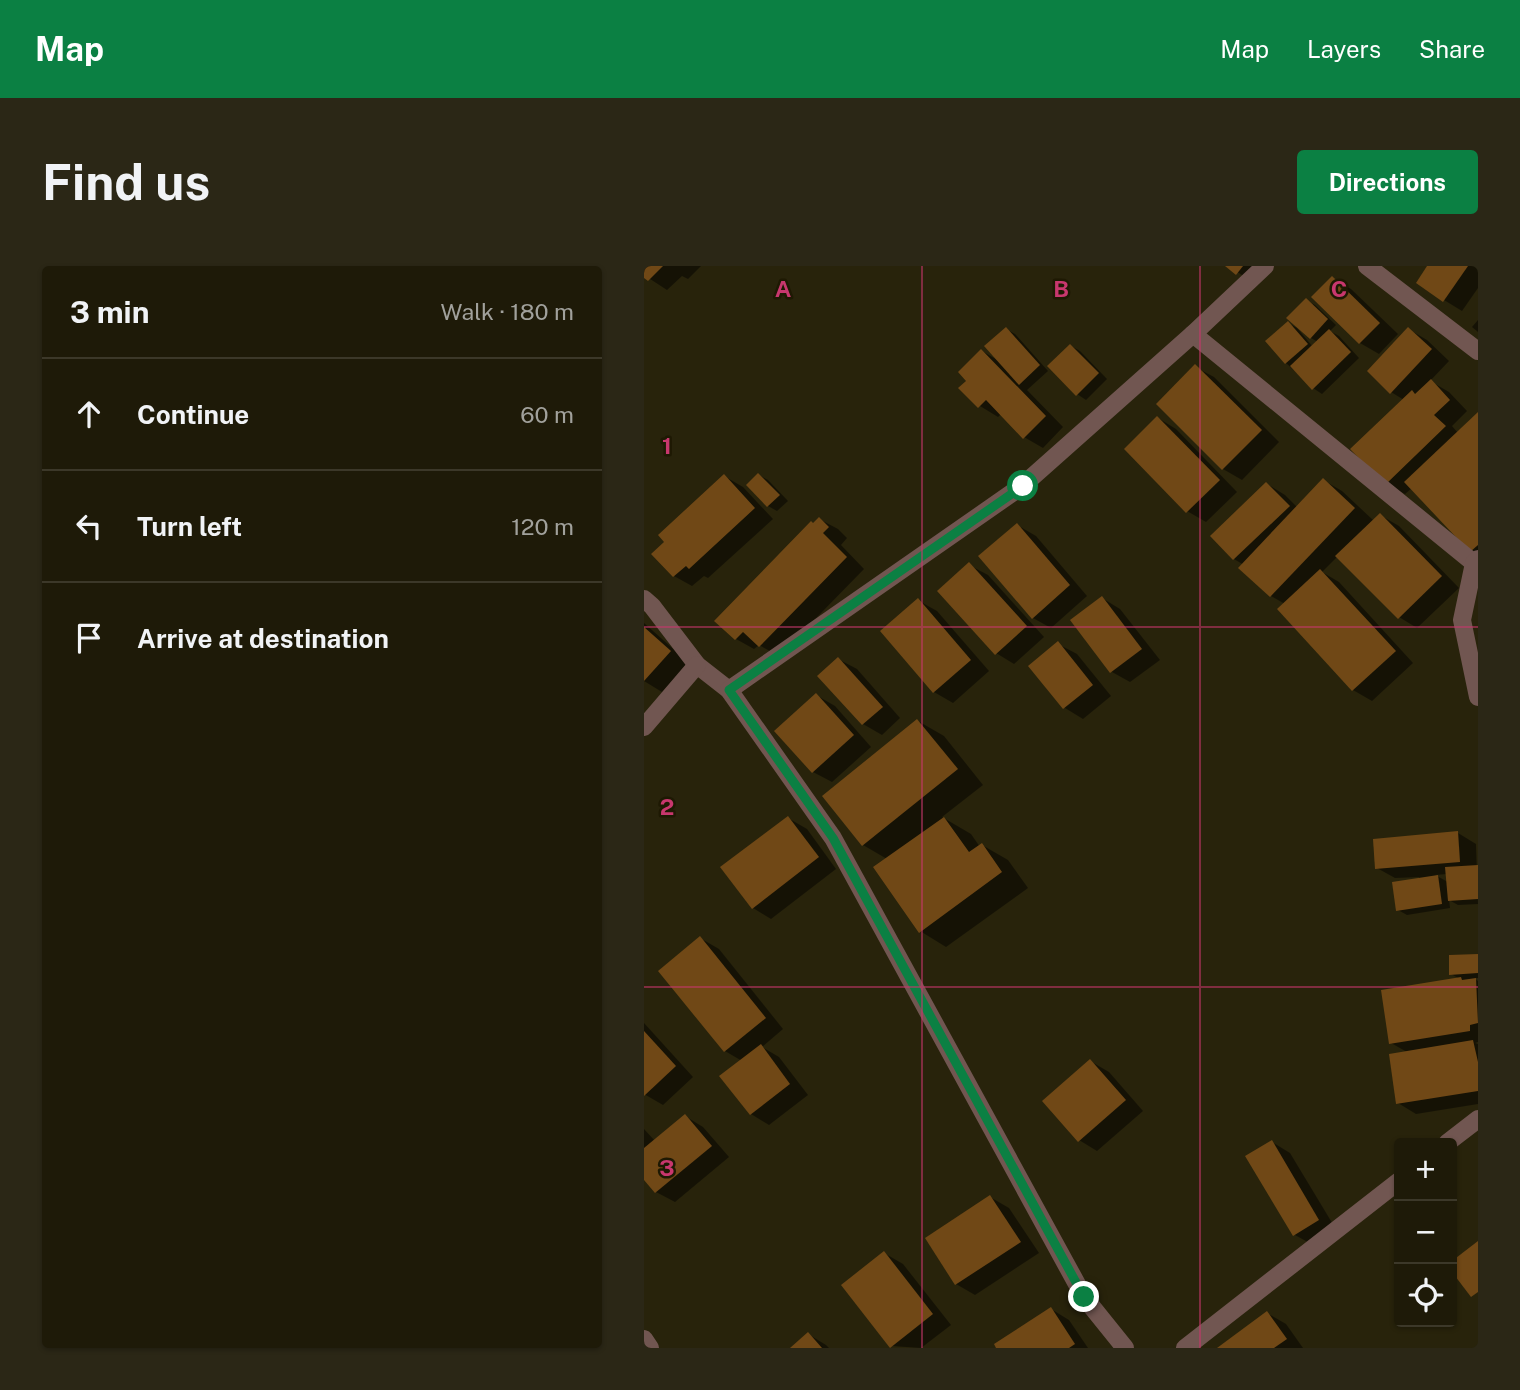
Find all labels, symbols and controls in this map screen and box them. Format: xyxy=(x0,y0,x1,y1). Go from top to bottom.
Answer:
text: Map xyxy=(35,30,104,68)
text: Map xyxy=(1220,35,1269,63)
text: Layers xyxy=(1307,35,1381,63)
text: Share xyxy=(1419,35,1485,63)
button: Directions xyxy=(1297,150,1478,214)
text: Find us xyxy=(42,153,210,211)
text: A xyxy=(775,275,792,302)
text: B xyxy=(1053,275,1069,302)
text: C xyxy=(1331,275,1347,302)
text: 3 min xyxy=(70,294,149,330)
text: Walk · 180 m xyxy=(441,298,574,325)
icon: ahead xyxy=(70,395,108,433)
text: Continue xyxy=(137,399,249,430)
text: 60 m xyxy=(520,401,574,428)
text: 1 xyxy=(662,432,672,459)
route start xyxy=(1007,470,1038,501)
icon: left xyxy=(70,507,108,545)
text: Turn left xyxy=(137,511,242,542)
text: 120 m xyxy=(511,513,574,540)
icon: arrive xyxy=(70,619,108,657)
text: Arrive at destination xyxy=(137,623,389,654)
text: 2 xyxy=(660,793,674,820)
map controls xyxy=(1394,1138,1457,1327)
button: + xyxy=(1394,1138,1457,1201)
text: 3 xyxy=(659,1154,675,1181)
button: − xyxy=(1394,1201,1457,1264)
button: locate xyxy=(1394,1264,1457,1327)
route end xyxy=(1068,1281,1099,1312)

